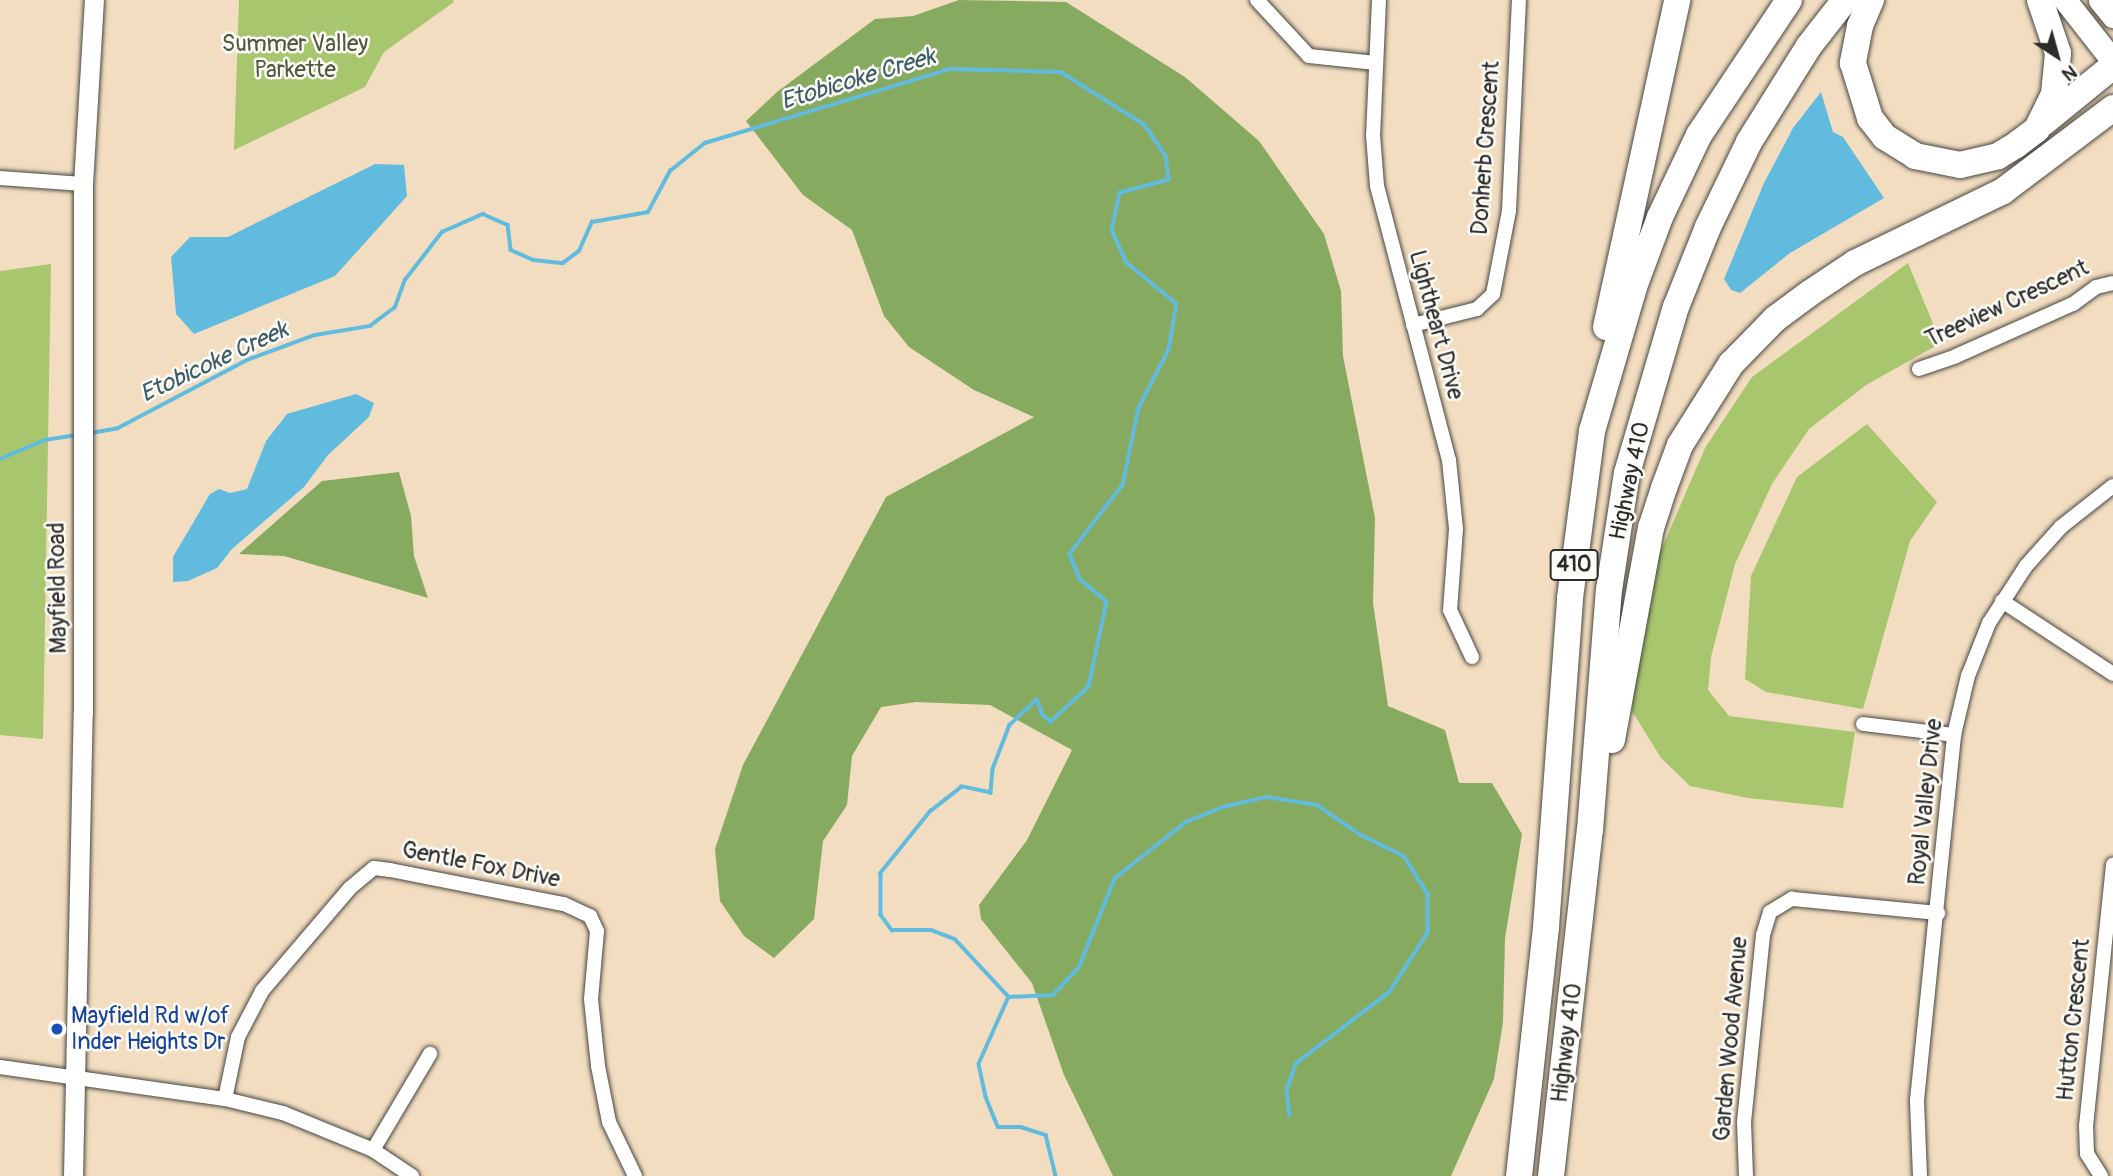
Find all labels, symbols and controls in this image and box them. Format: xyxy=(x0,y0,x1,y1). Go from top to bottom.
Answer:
north arrow xyxy=(2022,21,2092,91)
park label: Summer Valley Parkette xyxy=(222,30,368,84)
water label: Etobicoke Creek xyxy=(777,42,939,116)
text: N xyxy=(2057,59,2082,86)
street label: Donherb Crescent xyxy=(1466,60,1506,236)
street label: Lightheart Drive xyxy=(1403,247,1469,403)
street label: Treeview Crescent xyxy=(1921,254,2093,354)
water label: Etobicoke Creek xyxy=(136,315,292,409)
street label: Highway 410 xyxy=(1604,419,1656,543)
street label: Mayfield Road xyxy=(43,522,73,654)
road number: 410 xyxy=(1550,548,1598,582)
street label: Royal Valley Drive xyxy=(1904,717,1948,887)
street label: Gentle Fox Drive xyxy=(400,836,562,894)
street label: Garden Wood Avenue xyxy=(1708,935,1754,1143)
street label: Hutton Crescent xyxy=(2052,938,2096,1102)
street label: Highway 410 xyxy=(1546,982,1588,1104)
place label: Mayfield Rd w/of Inder Heights Dr xyxy=(71,1002,230,1056)
marker: Mayfield Rd w/of Inder Heights Dr xyxy=(49,1021,65,1037)

